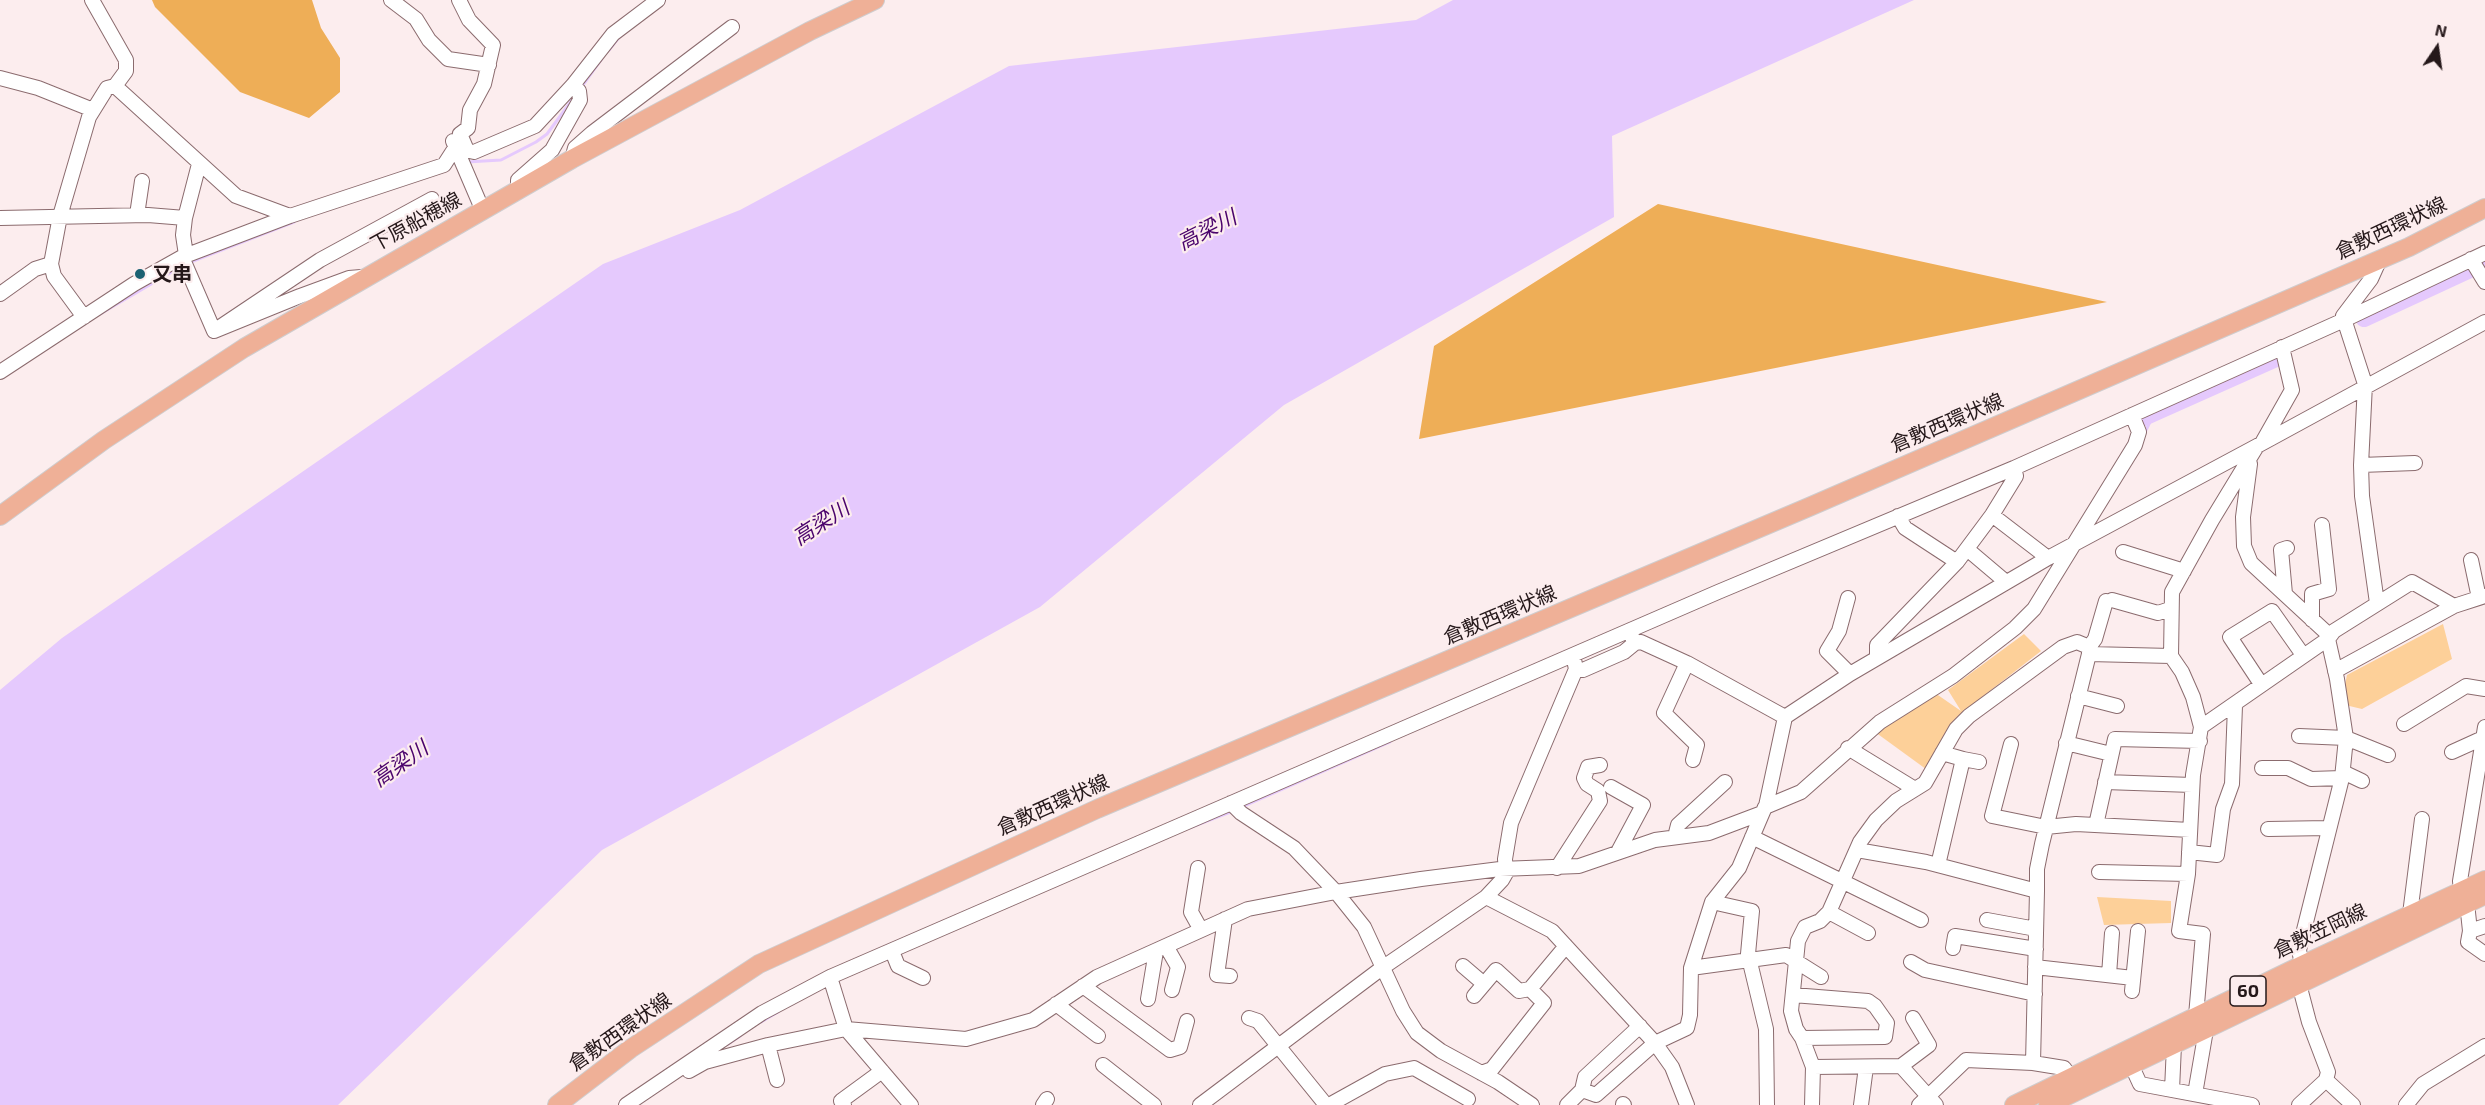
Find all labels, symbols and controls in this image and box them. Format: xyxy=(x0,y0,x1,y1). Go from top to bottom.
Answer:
north arrow xyxy=(2407,18,2467,78)
text: N xyxy=(2433,19,2449,41)
street label: 下原船穂線 xyxy=(366,187,466,257)
street label: 倉敷西環状線 xyxy=(2332,192,2450,264)
water label: 高梁川 xyxy=(1173,204,1241,256)
place label: 又串 xyxy=(152,262,192,286)
marker: 又串 xyxy=(133,267,147,281)
street label: 倉敷西環状線 xyxy=(1887,389,2007,457)
water label: 高梁川 xyxy=(788,495,854,551)
street label: 倉敷西環状線 xyxy=(1440,581,1560,649)
water label: 高梁川 xyxy=(367,736,433,792)
street label: 倉敷西環状線 xyxy=(993,770,1113,840)
street label: 倉敷笠岡線 xyxy=(2270,899,2370,963)
road number: 60 xyxy=(2230,976,2266,1006)
street label: 倉敷西環状線 xyxy=(564,988,676,1076)

